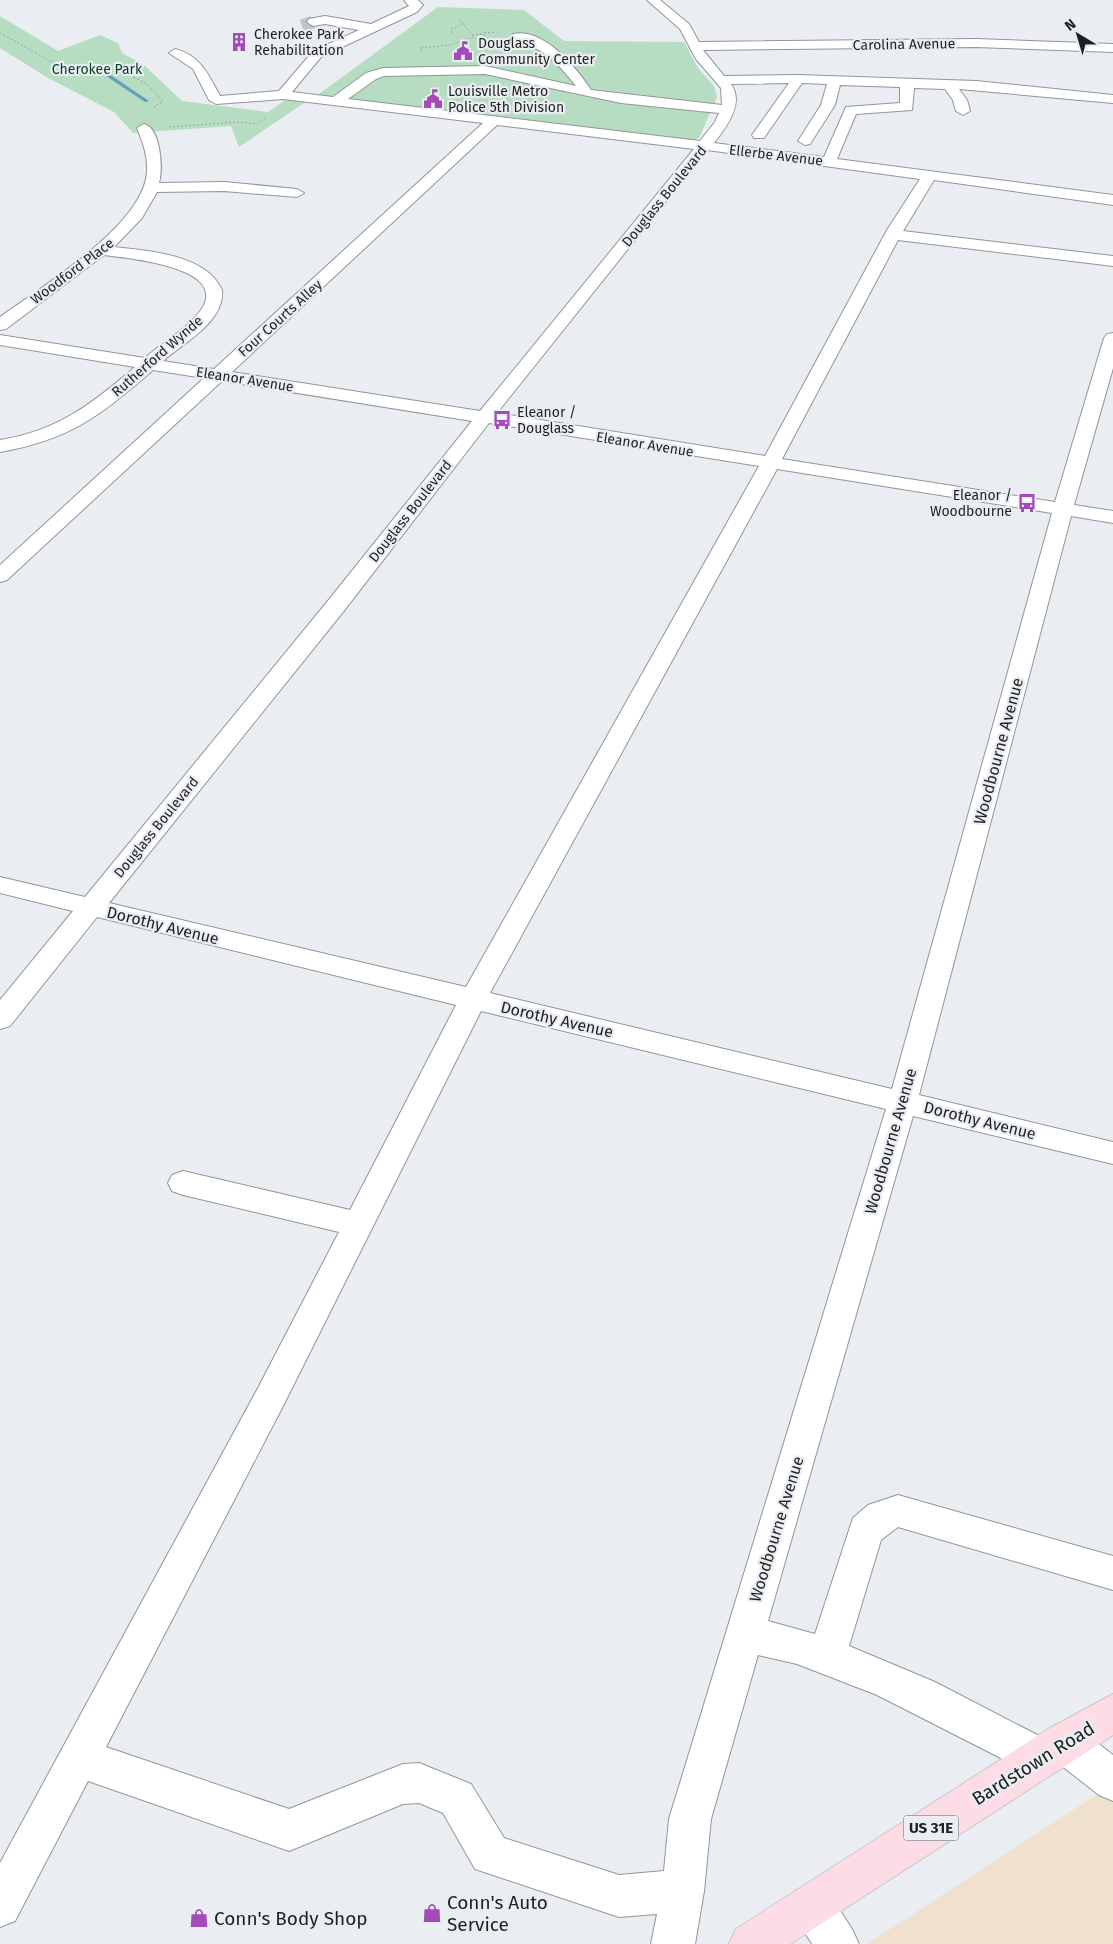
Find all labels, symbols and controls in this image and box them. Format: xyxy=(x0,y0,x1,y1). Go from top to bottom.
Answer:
north arrow xyxy=(1053,10,1103,60)
text: N xyxy=(1061,16,1079,35)
place label: Cherokee Park Rehabilitation xyxy=(254,26,345,59)
building icon: Cherokee Park Rehabilitation xyxy=(228,31,250,53)
place label: Douglass Community Center xyxy=(478,35,595,68)
street label: Carolina Avenue xyxy=(853,35,955,54)
public building icon: Douglass Community Center xyxy=(452,40,474,62)
park label: Cherokee Park xyxy=(52,61,143,78)
place label: Louisville Metro Police 5th Division xyxy=(448,83,564,116)
public building icon: Louisville Metro Police 5th Division xyxy=(422,88,444,110)
street label: Ellerbe Avenue xyxy=(728,141,824,170)
street label: Douglass Boulevard xyxy=(618,142,710,250)
street label: Woodford Place xyxy=(27,235,117,308)
street label: Four Courts Alley xyxy=(235,276,326,360)
street label: Rutherford Wynde xyxy=(108,312,206,401)
street label: Eleanor Avenue xyxy=(195,363,295,396)
place label: Eleanor / Douglass xyxy=(517,404,576,437)
bus stop icon: Eleanor / Douglass xyxy=(491,409,513,431)
street label: Eleanor Avenue xyxy=(595,428,695,461)
street label: Douglass Boulevard xyxy=(365,457,456,566)
place label: Eleanor / Woodbourne xyxy=(930,487,1012,520)
bus stop icon: Eleanor / Woodbourne xyxy=(1016,492,1038,514)
street label: Woodbourne Avenue xyxy=(970,676,1027,827)
street label: Douglass Boulevard xyxy=(110,773,202,881)
street label: Dorothy Avenue xyxy=(105,902,221,949)
street label: Dorothy Avenue xyxy=(499,997,615,1042)
street label: Woodbourne Avenue xyxy=(861,1066,920,1216)
street label: Dorothy Avenue xyxy=(922,1097,1038,1144)
street label: Woodbourne Avenue xyxy=(745,1454,808,1604)
street label: Bardstown Road xyxy=(968,1717,1099,1810)
road number: US 31E xyxy=(904,1816,958,1840)
place label: Conn's Auto Service xyxy=(447,1891,548,1936)
shop icon: Conn's Auto Service xyxy=(421,1902,443,1924)
shop icon: Conn's Body Shop xyxy=(188,1907,210,1929)
place label: Conn's Body Shop xyxy=(214,1907,368,1930)

